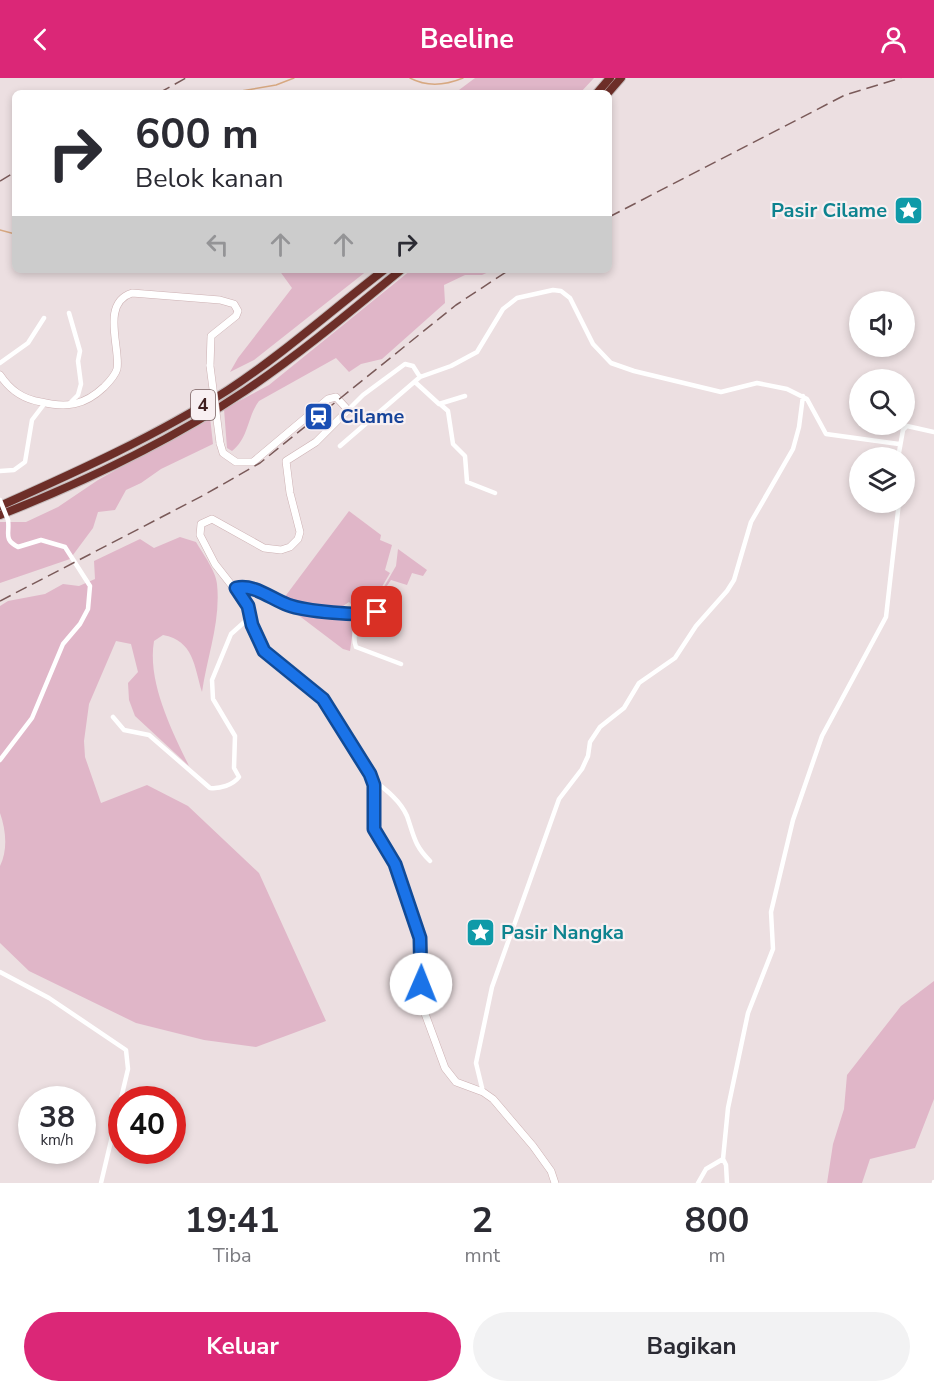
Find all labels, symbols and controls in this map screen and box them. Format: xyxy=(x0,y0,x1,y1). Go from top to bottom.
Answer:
text: Beeline xyxy=(420,21,514,58)
icon: back xyxy=(24,23,57,56)
icon: person xyxy=(877,23,910,56)
text: 600 m xyxy=(135,106,259,163)
icon: right xyxy=(36,114,114,192)
text: Belok kanan xyxy=(135,160,284,197)
place icon: Pasir Cilame xyxy=(892,194,924,226)
place label: Pasir Cilame xyxy=(771,197,887,224)
icon: left xyxy=(201,228,234,261)
icon: ahead xyxy=(264,228,297,261)
icon: ahead xyxy=(327,228,360,261)
icon: right xyxy=(390,228,423,261)
map controls xyxy=(849,291,915,513)
button: sound xyxy=(849,291,915,357)
button: search xyxy=(849,369,915,435)
road number: 4 xyxy=(191,390,215,420)
station icon: Cilame xyxy=(303,400,335,432)
place label: Cilame xyxy=(340,403,405,430)
button: layers xyxy=(849,447,915,513)
pin xyxy=(351,586,402,637)
icon: arrive xyxy=(360,595,393,628)
place icon: Pasir Nangka xyxy=(464,916,496,948)
place label: Pasir Nangka xyxy=(501,919,624,946)
position arrow xyxy=(389,952,453,1016)
speed limit sign: 40 xyxy=(108,1086,186,1164)
text: 38 xyxy=(39,1097,75,1138)
text: km/h xyxy=(40,1130,74,1150)
text: 19:41 xyxy=(185,1196,280,1245)
text: 2 xyxy=(471,1196,493,1245)
text: 800 xyxy=(685,1196,749,1245)
text: Tiba xyxy=(213,1242,252,1269)
text: mnt xyxy=(465,1242,500,1269)
text: m xyxy=(708,1242,726,1269)
button: Keluar xyxy=(24,1312,461,1381)
button: Bagikan xyxy=(473,1312,910,1381)

